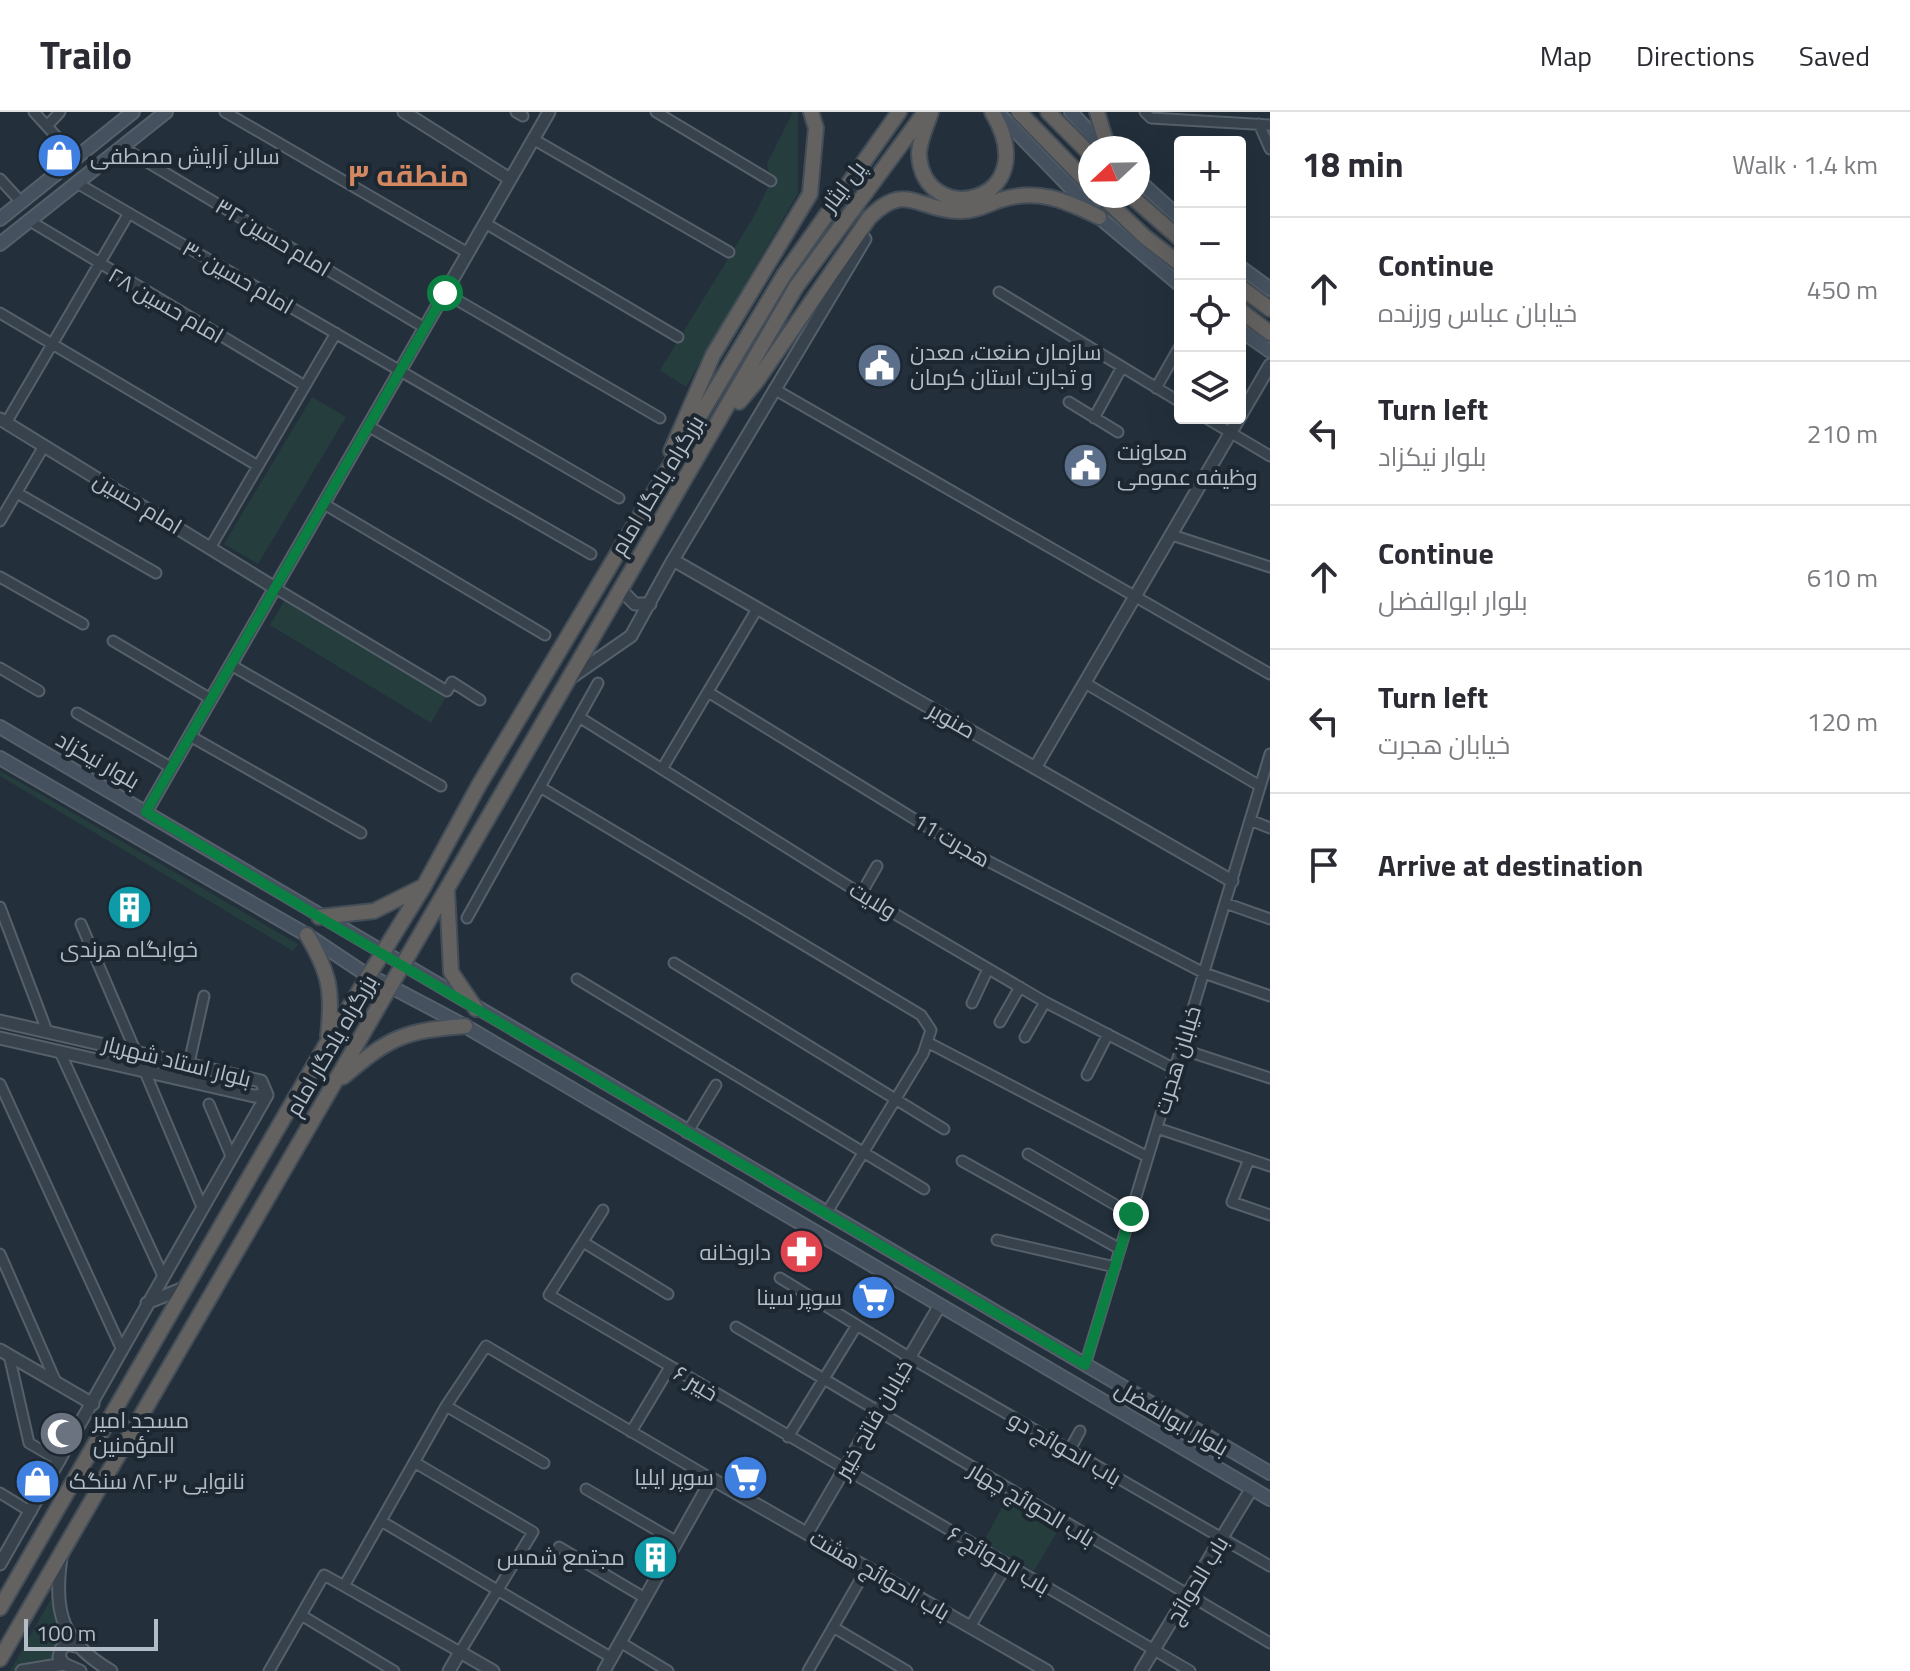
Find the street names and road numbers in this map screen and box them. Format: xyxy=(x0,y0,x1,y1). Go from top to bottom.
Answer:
street label: پل ایثار xyxy=(811,153,874,220)
street label: امام حسین ۳۲ xyxy=(209,189,337,285)
street label: امام حسین ۳۰ xyxy=(176,231,300,323)
street label: امام حسین ۲۸ xyxy=(102,258,230,352)
street label: بزرگراه یادگار امام xyxy=(602,408,712,562)
street label: امام حسین xyxy=(87,463,189,543)
street label: صنوبر xyxy=(920,692,982,747)
street label: بلوار نیکزاد xyxy=(50,722,146,798)
street label: هجرت 11 xyxy=(907,804,997,876)
street label: ولایت xyxy=(843,873,903,927)
street label: بزرگراه یادگار امام xyxy=(277,968,385,1122)
street label: خیابان هجرت xyxy=(1144,1002,1210,1118)
street label: بلوار استاد شهریار xyxy=(97,1026,255,1096)
street label: خیابان فاتح خیبر xyxy=(824,1353,921,1487)
street label: خیبر ۶ xyxy=(667,1356,725,1410)
street label: بلوار ابوالفضل xyxy=(1109,1372,1235,1464)
street label: باب الحوائج دو xyxy=(1002,1402,1128,1494)
street label: باب الحوائج چهار xyxy=(961,1452,1102,1555)
street label: باب الحوائج ۶ xyxy=(941,1517,1057,1603)
street label: باب الحوائج هشت xyxy=(803,1521,957,1629)
street label: باب الحوائج xyxy=(1157,1529,1237,1631)

